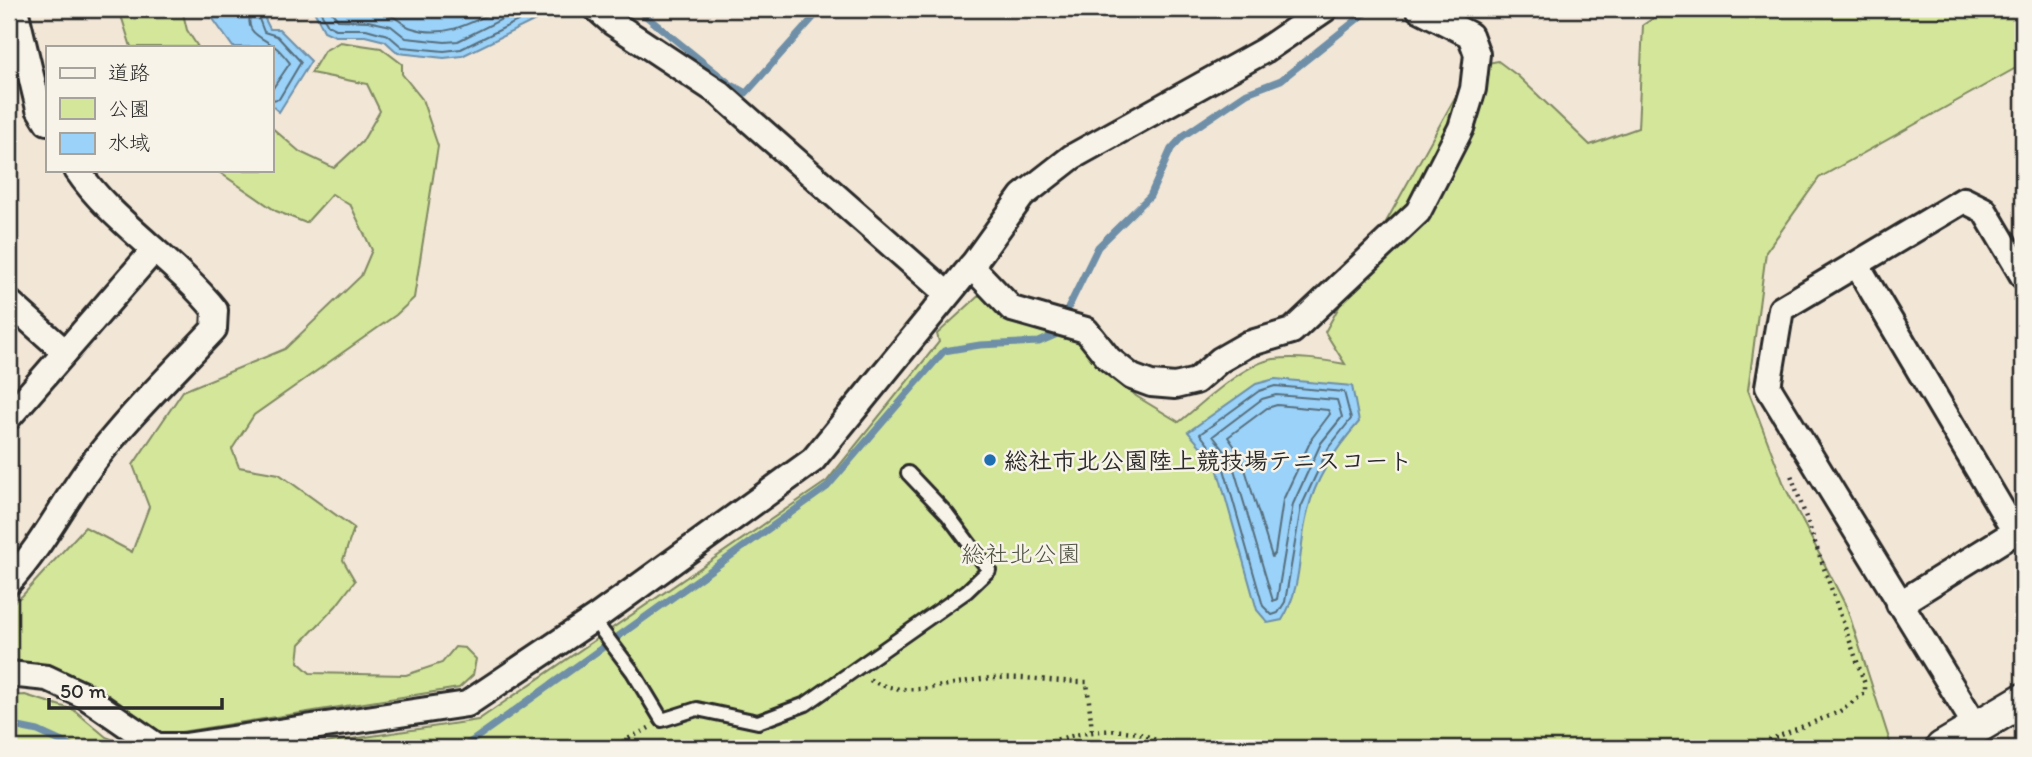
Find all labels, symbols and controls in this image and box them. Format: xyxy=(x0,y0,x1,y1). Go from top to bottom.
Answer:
legend xyxy=(46,46,273,172)
text: 道路 xyxy=(108,60,150,85)
text: 公園 xyxy=(108,96,150,121)
text: 水域 xyxy=(108,130,150,155)
place label: 総社市北公園陸上競技場テニスコート xyxy=(1004,446,1412,475)
marker: 総社市北公園陸上競技場テニスコート xyxy=(982,452,998,468)
park label: 総社北公園 xyxy=(961,539,1081,568)
scale bar xyxy=(49,666,222,710)
text: 50 m xyxy=(60,678,107,703)

